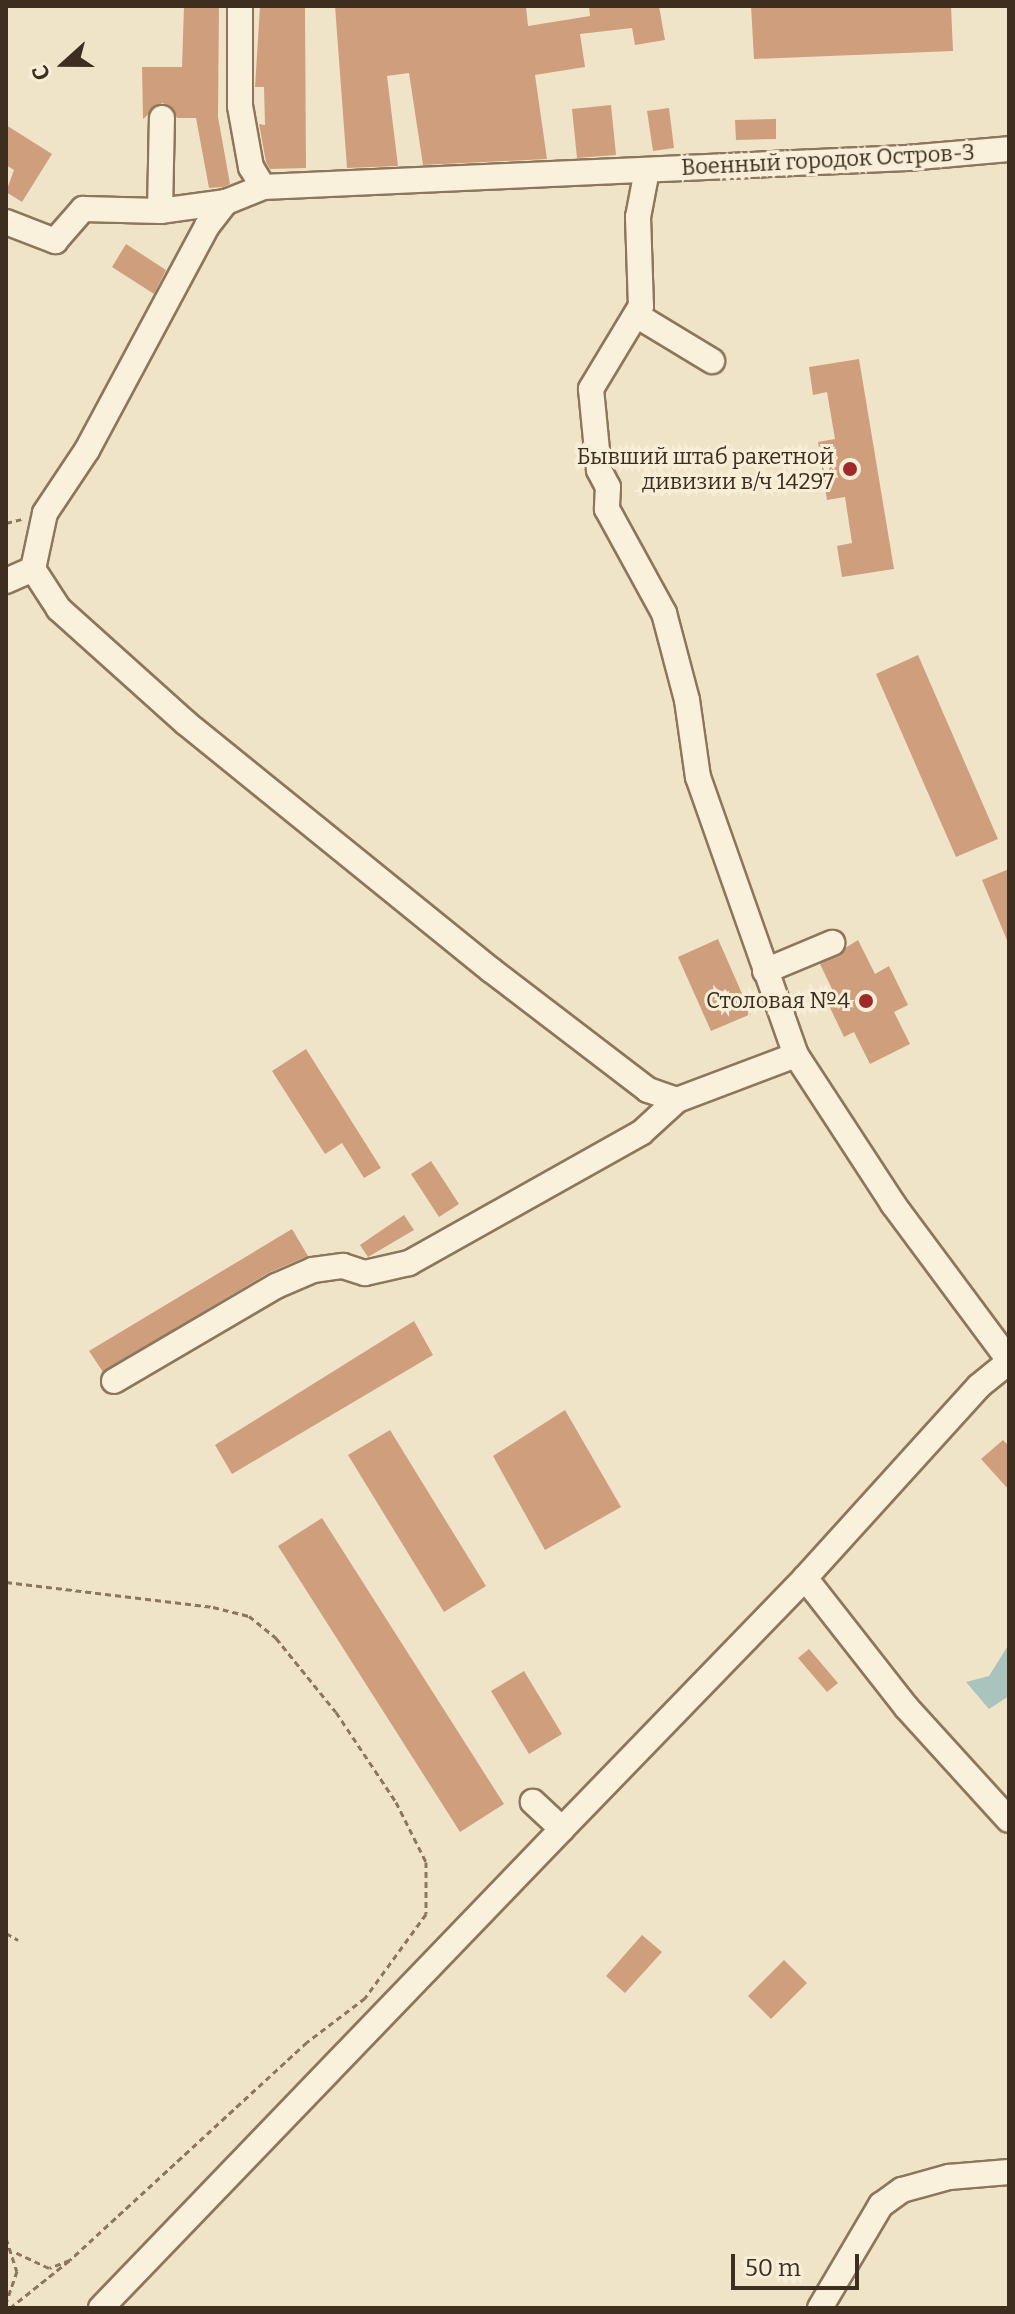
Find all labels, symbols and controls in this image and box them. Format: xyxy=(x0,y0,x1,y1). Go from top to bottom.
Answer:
north arrow xyxy=(24,24,104,104)
text: С xyxy=(26,61,56,84)
street label: Военный городок Остров-3 xyxy=(681,139,975,181)
place label: Бывший штаб ракетной дивизии в/ч 14297 xyxy=(577,443,834,494)
marker: Бывший штаб ракетной дивизии в/ч 14297 xyxy=(841,460,859,478)
place label: Столовая №4 xyxy=(706,988,850,1014)
marker: Столовая №4 xyxy=(857,992,875,1010)
scale bar xyxy=(735,2238,863,2288)
text: 50 m xyxy=(745,2254,801,2282)

